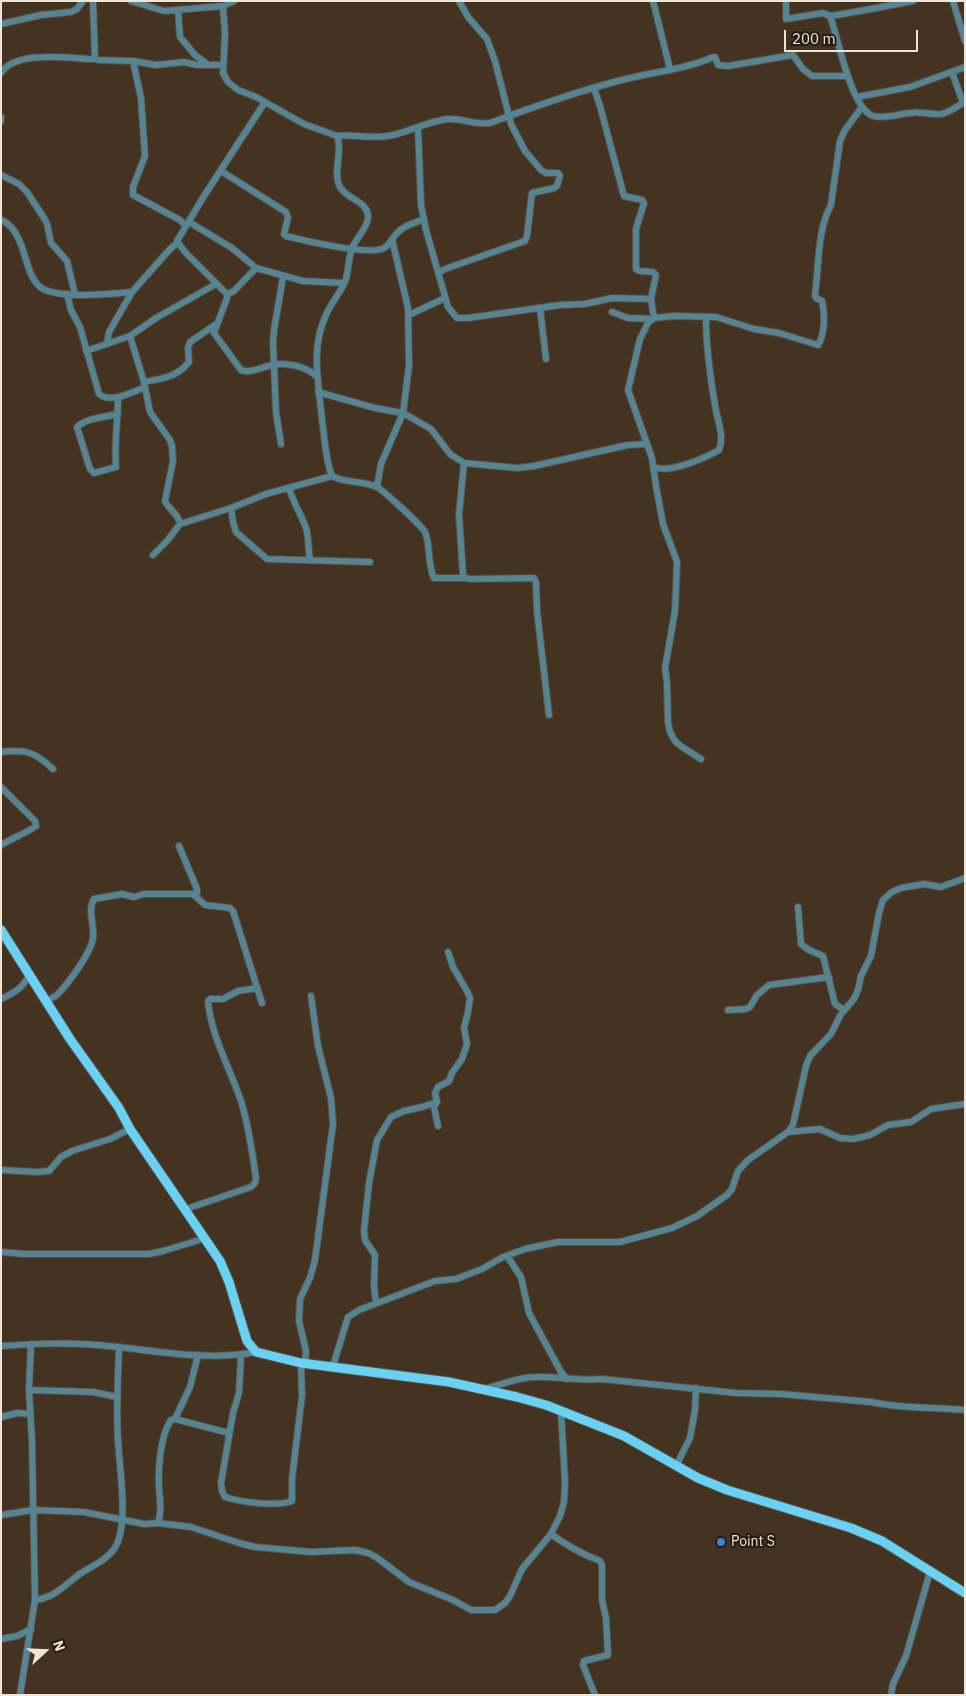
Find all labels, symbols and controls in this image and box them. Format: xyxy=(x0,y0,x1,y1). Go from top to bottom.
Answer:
scale bar xyxy=(786,20,920,52)
text: 200 m xyxy=(792,29,836,48)
place label: Point S xyxy=(731,1534,775,1550)
marker: Point S xyxy=(715,1536,727,1548)
north arrow xyxy=(20,1626,70,1676)
text: N xyxy=(49,1638,69,1654)

